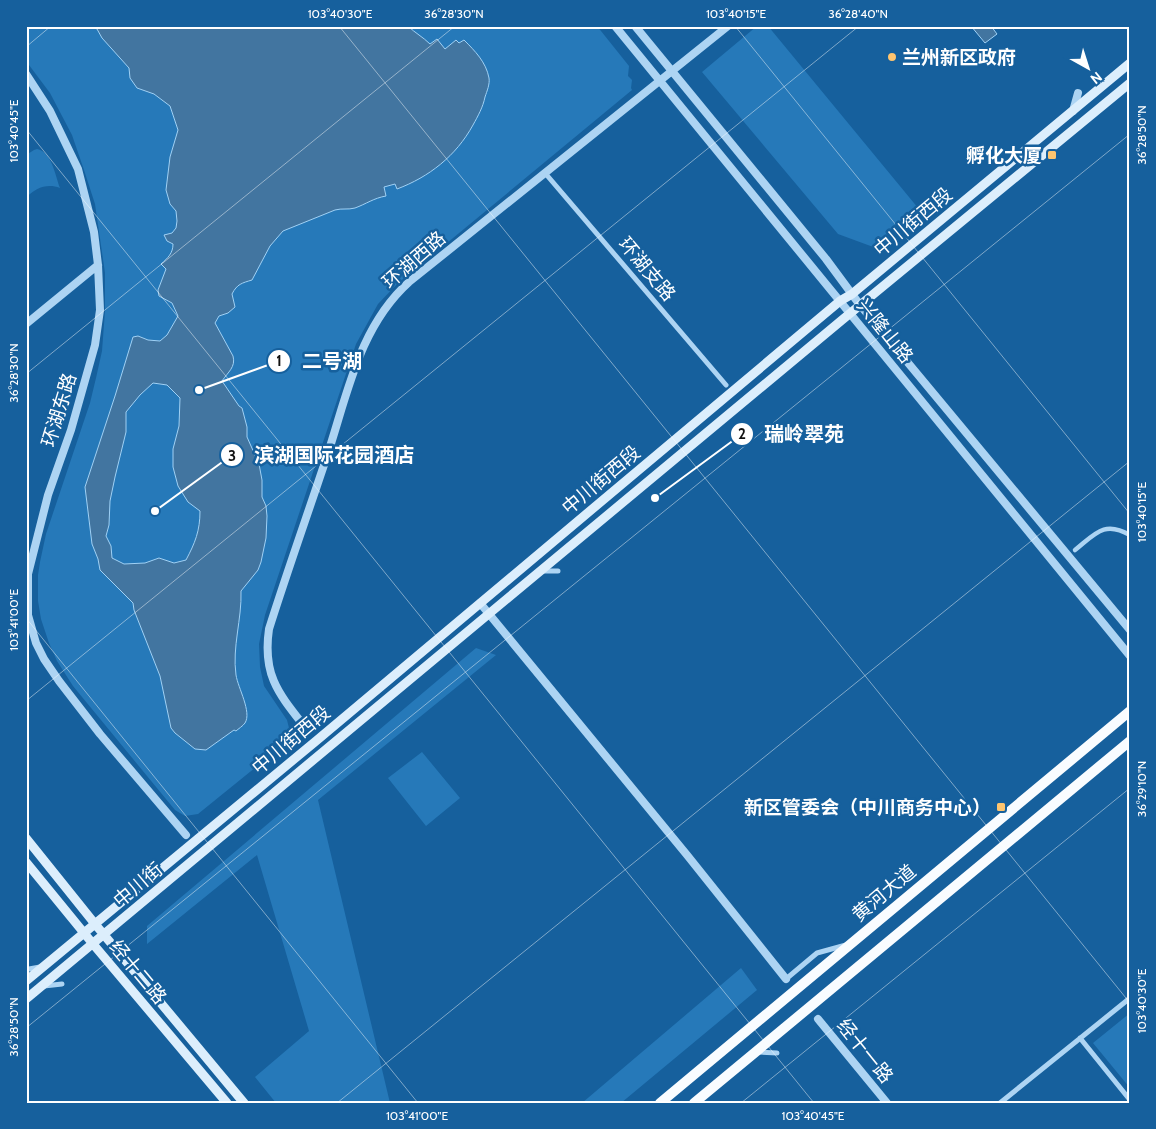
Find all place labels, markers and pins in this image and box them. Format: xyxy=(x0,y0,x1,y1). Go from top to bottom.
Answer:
place label: 兰州新区政府 xyxy=(902,46,1016,69)
marker: 兰州新区政府 xyxy=(886,51,898,63)
place label: 孵化大厦 xyxy=(966,144,1042,167)
marker: 孵化大厦 xyxy=(1046,149,1058,161)
callout: 二号湖 xyxy=(267,343,372,378)
callout: 瑞岭翠苑 xyxy=(729,416,854,451)
callout: 滨湖国际花园酒店 xyxy=(219,438,424,473)
place label: 新区管委会（中川商务中心） xyxy=(744,796,991,819)
marker: 新区管委会（中川商务中心） xyxy=(995,801,1007,813)

